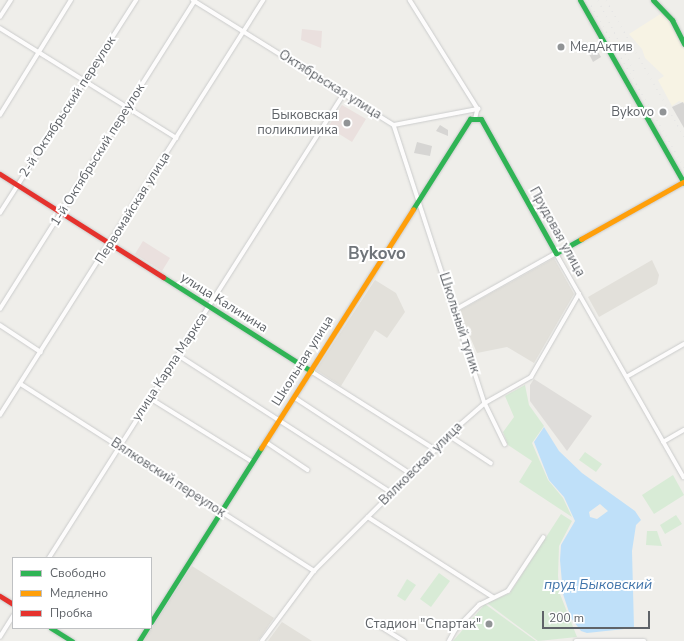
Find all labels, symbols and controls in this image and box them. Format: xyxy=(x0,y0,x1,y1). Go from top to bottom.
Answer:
street label: 2-й Октябрьский переулок xyxy=(17,34,119,180)
place label: МедАктив xyxy=(570,39,633,55)
marker: МедАктив xyxy=(555,41,567,53)
street label: Октябрьская улица xyxy=(276,47,384,123)
street label: 1-й Октябрьский переулок xyxy=(48,81,148,229)
place label: Bykovo xyxy=(611,104,654,120)
marker: Bykovo xyxy=(657,106,669,118)
place label: Быковская поликлиника xyxy=(257,108,338,139)
marker: Быковская поликлиника xyxy=(341,117,353,129)
street label: Первомайская улица xyxy=(92,149,174,267)
street label: Прудовая улица xyxy=(526,185,588,279)
district label: Bykovo xyxy=(348,244,406,264)
street label: улица Калинина xyxy=(178,270,270,336)
street label: Школьный тупик xyxy=(435,271,483,375)
street label: улица Карла Маркса xyxy=(129,310,211,424)
street label: Школьная улица xyxy=(269,313,337,409)
street label: Вялковская улица xyxy=(376,419,466,509)
street label: Вялковский переулок xyxy=(108,435,228,521)
legend xyxy=(12,557,152,629)
text: Свободно xyxy=(50,565,106,581)
water label: пруд Быковский xyxy=(544,577,652,593)
text: Медленно xyxy=(50,585,108,601)
scale bar xyxy=(544,603,652,629)
text: Пробка xyxy=(50,605,93,621)
text: 200 m xyxy=(549,610,584,626)
place label: Стадион "Спартак" xyxy=(365,616,481,632)
marker: Стадион "Спартак" xyxy=(484,619,494,629)

